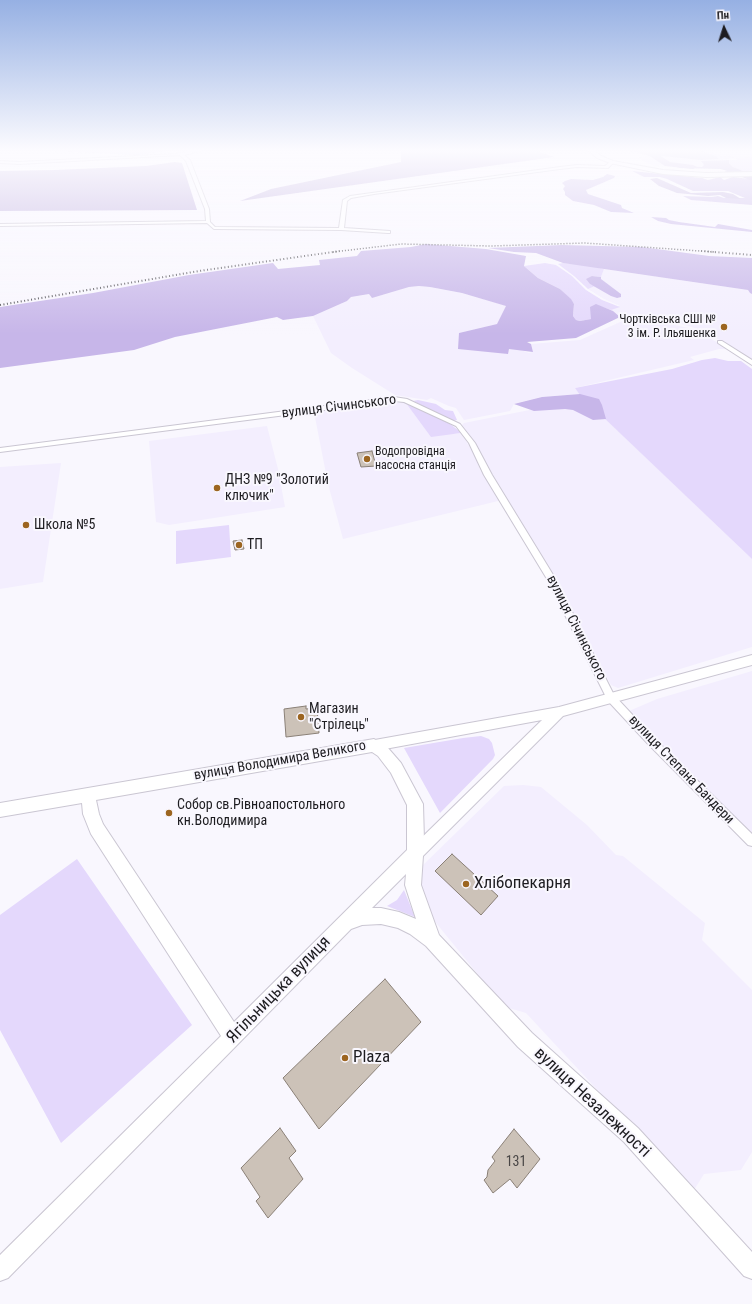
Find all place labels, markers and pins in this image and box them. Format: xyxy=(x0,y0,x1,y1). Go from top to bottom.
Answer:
place label: Чортківська СШІ № 3 ім. Р. Ільяшенка xyxy=(619,313,716,341)
marker: Чортківська СШІ № 3 ім. Р. Ільяшенка xyxy=(719,322,729,332)
place label: Водопровідна насосна станція xyxy=(375,445,456,473)
marker: Водопровідна насосна станція xyxy=(362,454,372,464)
place label: ДНЗ №9 "Золотий ключик" xyxy=(225,472,329,504)
marker: ДНЗ №9 "Золотий ключик" xyxy=(212,483,222,493)
place label: Школа №5 xyxy=(34,517,95,533)
marker: Школа №5 xyxy=(21,520,31,530)
place label: ТП xyxy=(247,537,263,553)
marker: ТП xyxy=(234,540,244,550)
place label: Магазин "Стрілець" xyxy=(309,701,369,734)
marker: Магазин "Стрілець" xyxy=(296,712,306,722)
place label: Собор св.Рівноапостольного кн.Володимира xyxy=(177,797,345,830)
marker: Собор св.Рівноапостольного кн.Володимира xyxy=(164,808,174,818)
place label: Хлібопекарня xyxy=(474,874,571,894)
marker: Хлібопекарня xyxy=(461,879,471,889)
place label: Plaza xyxy=(353,1048,390,1068)
marker: Plaza xyxy=(340,1053,350,1063)

